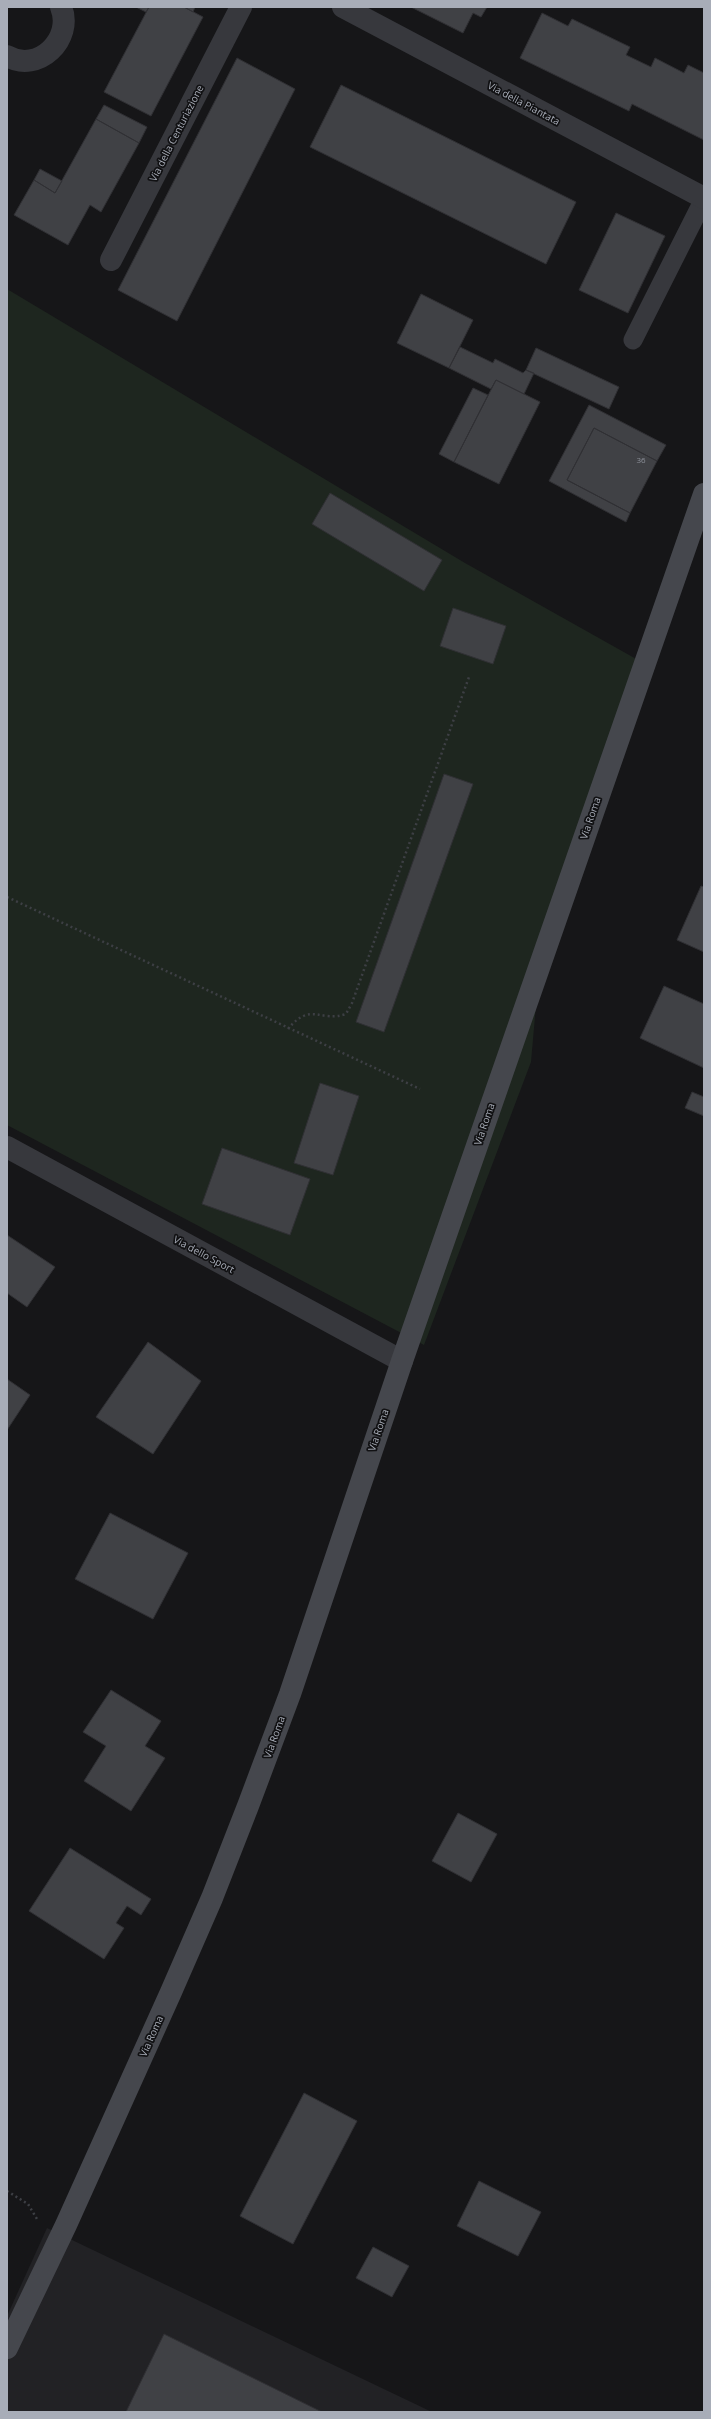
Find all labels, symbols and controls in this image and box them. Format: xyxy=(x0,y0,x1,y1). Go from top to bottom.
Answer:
street label: Via della Piantata xyxy=(485,78,563,128)
street label: Via della Centuriazione xyxy=(146,82,207,184)
house number: 36 xyxy=(636,454,646,465)
street label: Via Roma xyxy=(576,795,604,841)
street label: Via Roma xyxy=(470,1101,498,1147)
street label: Via dello Sport xyxy=(171,1232,237,1276)
street label: Via Roma xyxy=(364,1407,392,1453)
street label: Via Roma xyxy=(260,1714,288,1760)
street label: Via Roma xyxy=(136,2013,166,2059)

